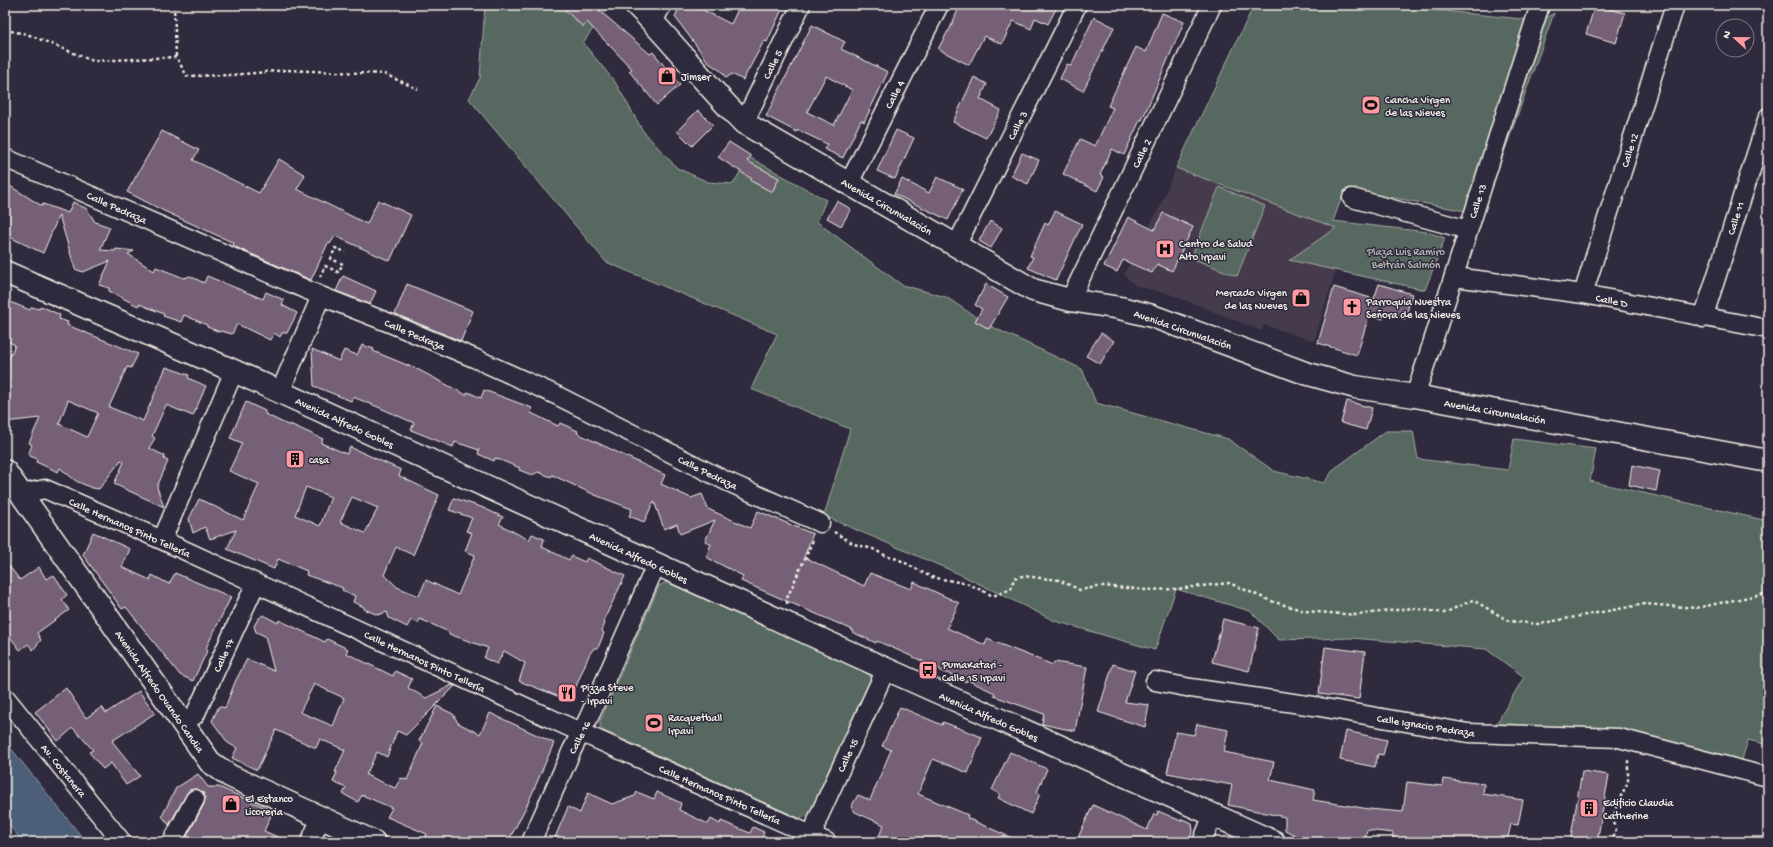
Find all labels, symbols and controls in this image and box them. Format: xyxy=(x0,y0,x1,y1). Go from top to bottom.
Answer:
north arrow xyxy=(1715,18,1755,58)
text: N xyxy=(1721,29,1734,41)
street label: Calle 5 xyxy=(762,48,786,81)
shop icon: Jimser xyxy=(656,65,678,87)
place label: Jimser xyxy=(681,72,712,84)
street label: Calle 4 xyxy=(884,78,908,111)
sports icon: Cancha Virgen de las Nieves xyxy=(1360,94,1382,116)
place label: Cancha Virgen de las Nieves xyxy=(1385,95,1451,120)
street label: Calle 3 xyxy=(1006,109,1031,142)
street label: Calle 12 xyxy=(1620,132,1642,169)
street label: Calle 2 xyxy=(1131,137,1155,170)
street label: Avenida Circunvalación xyxy=(839,177,934,239)
street label: Calle 13 xyxy=(1468,183,1490,220)
street label: Calle Pedraza xyxy=(84,190,149,228)
street label: Calle 11 xyxy=(1726,201,1748,237)
hospital icon: Centro de Salud Alto Irpavi xyxy=(1154,238,1176,260)
place label: Centro de Salud Alto Irpavi xyxy=(1179,239,1254,264)
park label: Plaza Luis Ramiro Beltrán Salmón xyxy=(1366,247,1445,272)
shop icon: Mercado Virgen de las Nueves xyxy=(1290,287,1312,309)
place label: Mercado Virgen de las Nueves xyxy=(1216,288,1288,313)
street label: Calle D xyxy=(1595,293,1629,311)
church icon: Parroquia Nuestra Señora de las Nieves xyxy=(1341,296,1363,318)
place label: Parroquia Nuestra Señora de las Nieves xyxy=(1365,297,1461,322)
street label: Avenida Circunvalación xyxy=(1132,308,1234,354)
street label: Calle Pedraza xyxy=(382,318,447,354)
street label: Avenida Alfredo Gobles xyxy=(293,395,396,452)
street label: Avenida Circunvalación xyxy=(1443,398,1547,428)
building icon: casa xyxy=(284,448,306,470)
street label: Calle Pedraza xyxy=(676,454,739,494)
place label: casa xyxy=(309,455,330,467)
street label: Calle Hermanos Pinto Tellería xyxy=(67,497,193,561)
street label: Avenida Alfredo Gobles xyxy=(587,530,690,587)
street label: Avenida Alfredo Ovando Candia xyxy=(112,628,207,756)
street label: Calle Hermanos Pinto Tellería xyxy=(362,630,487,696)
street label: Calle 17 xyxy=(212,637,238,674)
bus stop icon: PumaKatari - Calle 15 Irpavi xyxy=(917,659,939,681)
place label: PumaKatari - Calle 15 Irpavi xyxy=(941,660,1005,685)
restaurant icon: Pizza Steve - Irpavi xyxy=(556,682,578,704)
place label: Pizza Steve - Irpavi xyxy=(580,683,634,708)
street label: Avenida Alfredo Gobles xyxy=(937,690,1041,745)
sports icon: Racquetball Irpavi xyxy=(643,712,665,734)
place label: Racquetball Irpavi xyxy=(668,713,723,738)
street label: Calle Ignacio Pedraza xyxy=(1376,713,1476,741)
street label: Calle 16 xyxy=(567,719,594,756)
street label: Calle 15 xyxy=(836,737,862,774)
street label: Av. Costanera xyxy=(37,742,88,801)
street label: Calle Hermanos Pinto Tellería xyxy=(657,764,783,828)
shop icon: El Estanco Licoreria xyxy=(220,793,242,815)
place label: El Estanco Licoreria xyxy=(245,794,293,819)
building icon: Edificio Claudia Catherine xyxy=(1578,797,1600,819)
place label: Edificio Claudia Catherine xyxy=(1603,797,1674,823)

